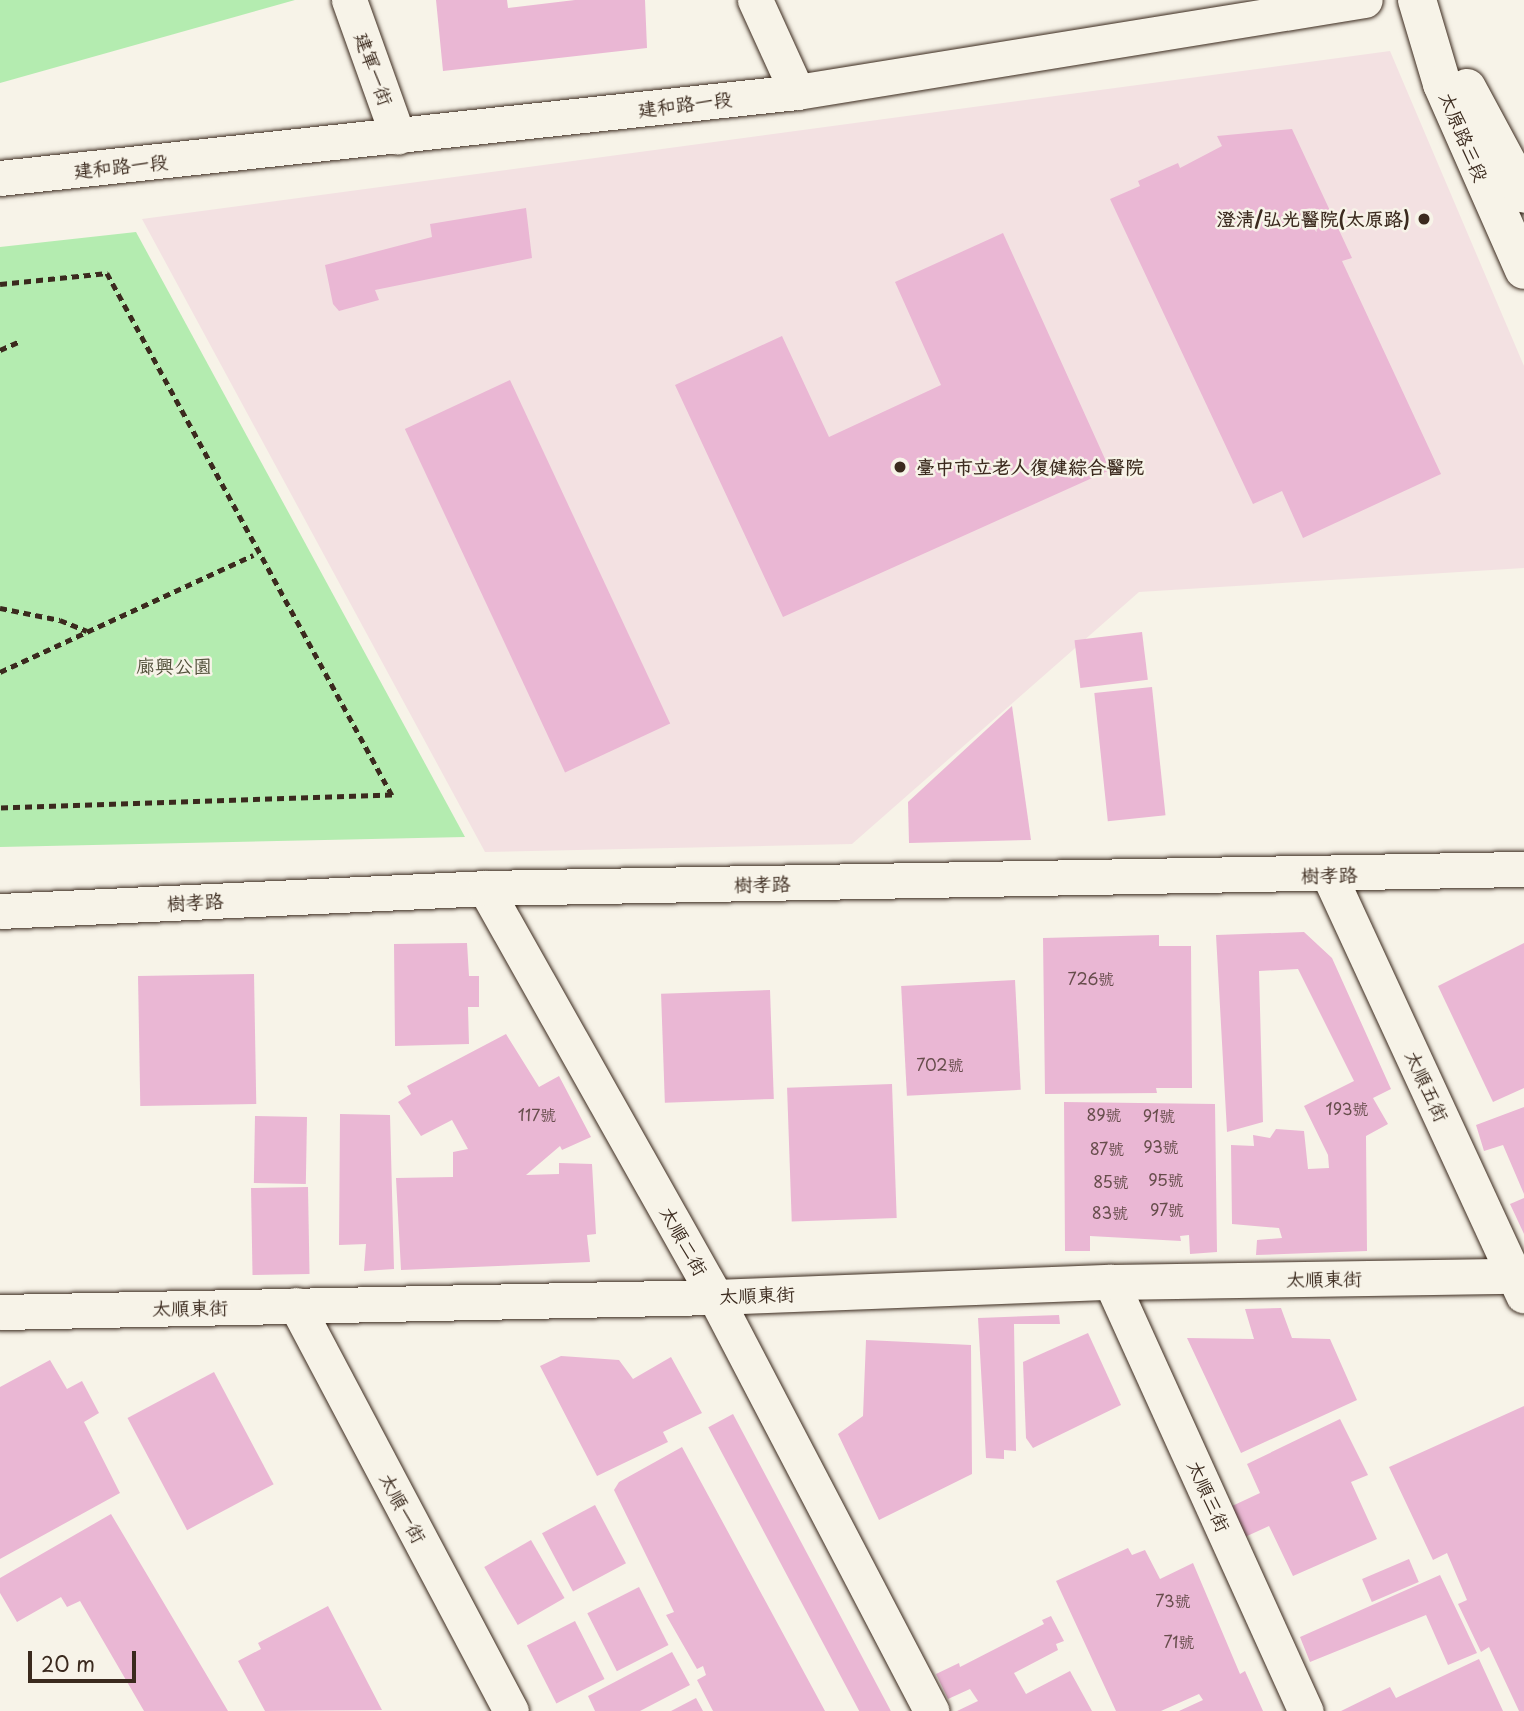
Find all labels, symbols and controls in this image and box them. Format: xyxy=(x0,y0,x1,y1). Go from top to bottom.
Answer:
street label: 建軍一街 xyxy=(350,29,398,109)
street label: 建和路一段 xyxy=(636,87,734,121)
street label: 太原路三段 xyxy=(1435,89,1493,185)
street label: 建和路一段 xyxy=(73,150,169,182)
place label: 澄清/弘光醫院(太原路) xyxy=(1217,208,1410,230)
marker: 澄清/弘光醫院(太原路) xyxy=(1416,211,1432,227)
place label: 臺中市立老人復健綜合醫院 xyxy=(916,456,1144,478)
marker: 臺中市立老人復健綜合醫院 xyxy=(890,457,910,477)
park label: 廊興公園 xyxy=(136,655,212,677)
street label: 樹孝路 xyxy=(1300,863,1358,887)
street label: 樹孝路 xyxy=(733,872,791,896)
street label: 樹孝路 xyxy=(166,889,224,915)
house number: 726號 xyxy=(1068,968,1114,988)
street label: 太順五街 xyxy=(1401,1047,1453,1125)
house number: 702號 xyxy=(916,1054,964,1074)
house number: 193號 xyxy=(1325,1098,1369,1118)
house number: 117號 xyxy=(518,1104,556,1124)
house number: 89號 xyxy=(1086,1104,1122,1124)
house number: 91號 xyxy=(1143,1105,1175,1125)
house number: 93號 xyxy=(1143,1136,1179,1156)
house number: 87號 xyxy=(1090,1138,1124,1158)
house number: 95號 xyxy=(1148,1169,1184,1189)
house number: 85號 xyxy=(1093,1171,1129,1191)
house number: 97號 xyxy=(1150,1199,1184,1219)
street label: 太順二街 xyxy=(656,1202,712,1280)
house number: 83號 xyxy=(1092,1202,1128,1222)
street label: 太順東街 xyxy=(1286,1267,1362,1291)
street label: 太順東街 xyxy=(719,1282,795,1308)
street label: 太順東街 xyxy=(152,1296,228,1320)
street label: 太順三街 xyxy=(1183,1457,1235,1535)
street label: 太順一街 xyxy=(375,1469,431,1547)
house number: 73號 xyxy=(1155,1590,1191,1610)
house number: 71號 xyxy=(1164,1631,1194,1651)
scale bar xyxy=(32,1638,140,1682)
text: 20 m xyxy=(41,1647,95,1679)

